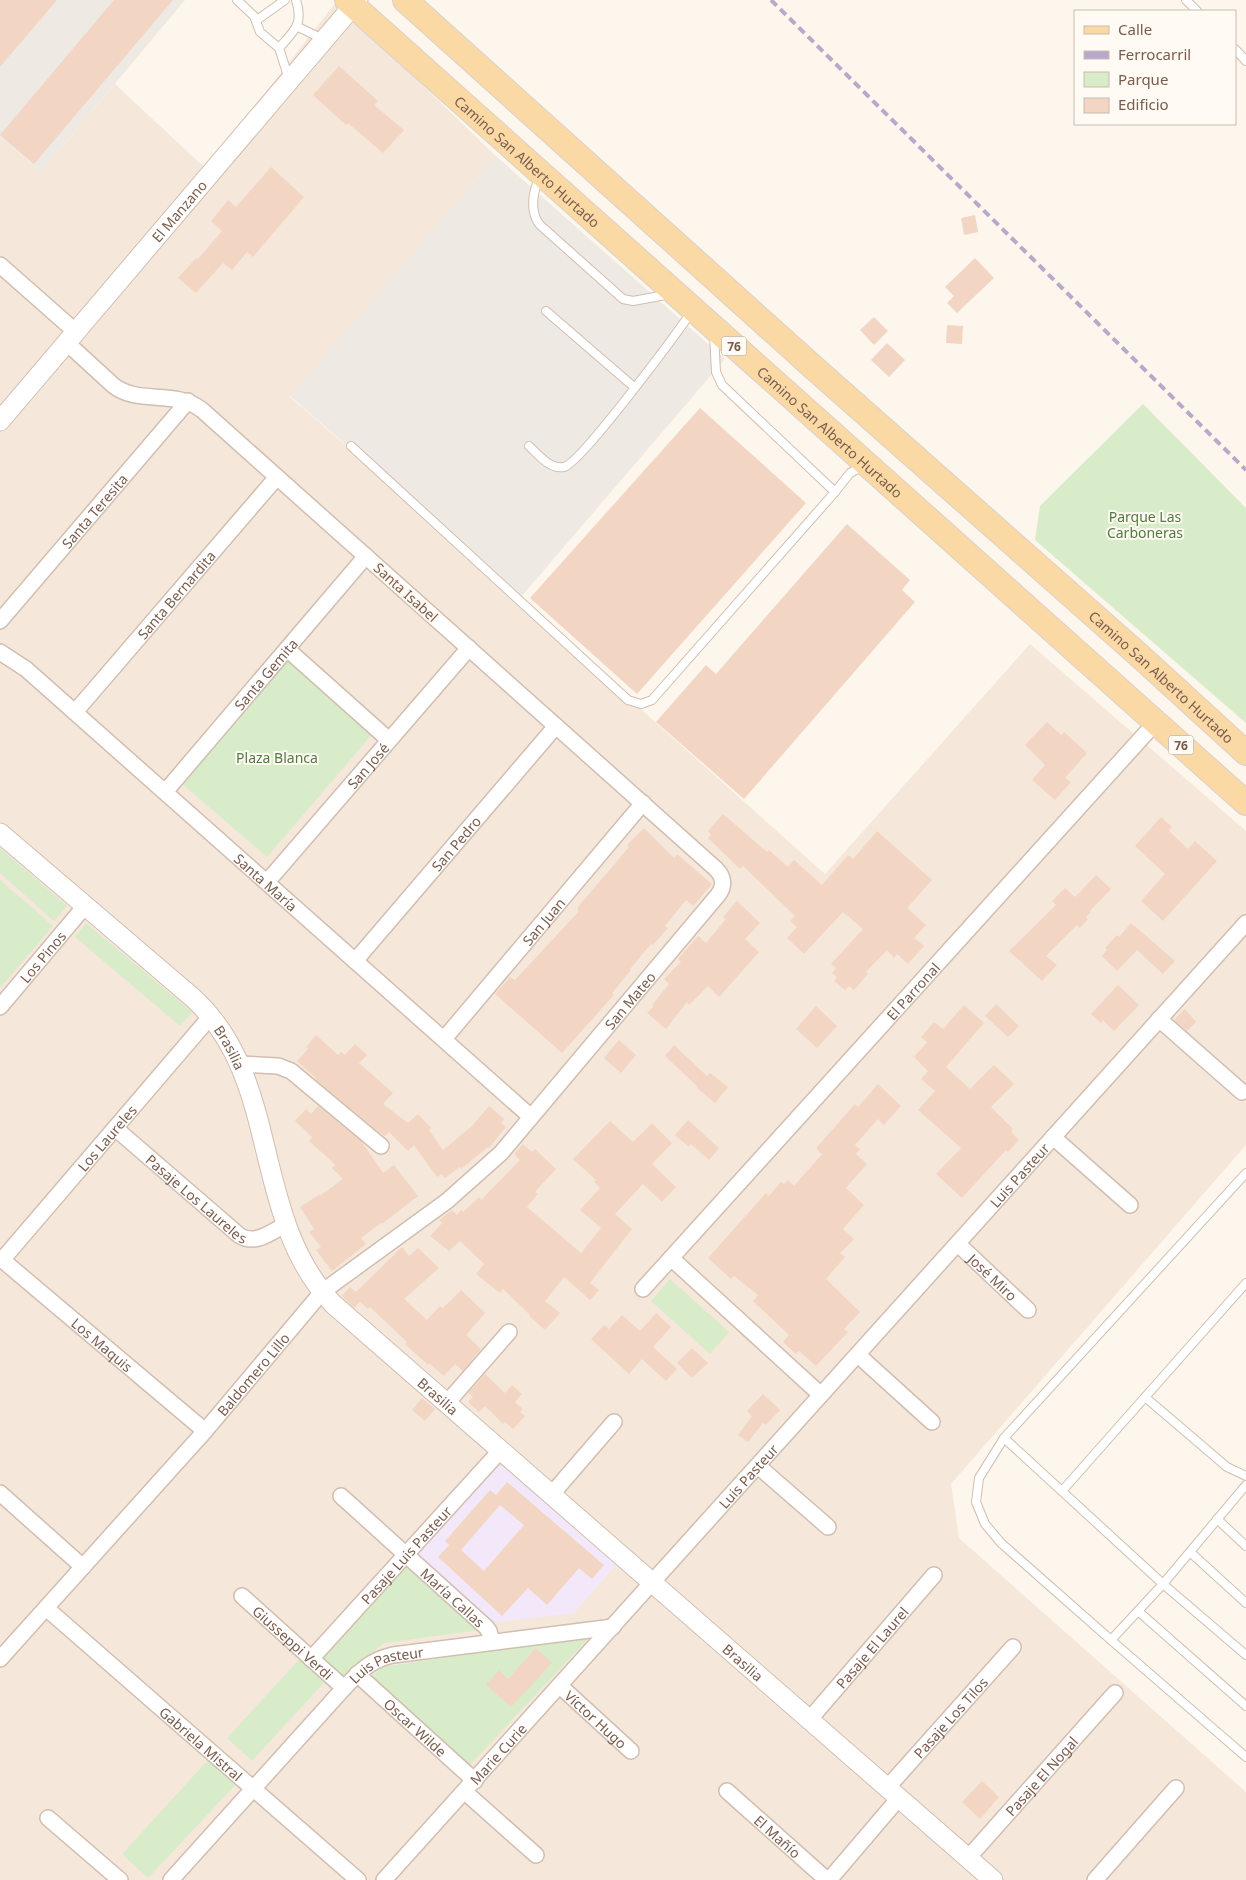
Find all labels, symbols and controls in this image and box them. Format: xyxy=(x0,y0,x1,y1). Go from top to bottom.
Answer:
legend xyxy=(1074,10,1236,125)
text: Calle xyxy=(1118,19,1152,39)
text: Ferrocarril xyxy=(1118,44,1191,64)
text: Parque xyxy=(1118,69,1168,89)
street label: Camino San Alberto Hurtado xyxy=(451,91,604,231)
text: Edificio xyxy=(1118,94,1169,114)
street label: El Manzano xyxy=(147,176,211,246)
road number: 76 xyxy=(722,336,746,356)
street label: Camino San Alberto Hurtado xyxy=(753,362,907,502)
street label: Santa Teresita xyxy=(57,470,131,552)
park label: Parque Las Carboneras xyxy=(1107,507,1183,542)
street label: Santa Bernardita xyxy=(133,546,219,643)
street label: Santa Isabel xyxy=(370,558,442,626)
street label: Camino San Alberto Hurtado xyxy=(1085,606,1238,747)
street label: Santa Gemita xyxy=(230,634,301,714)
road number: 76 xyxy=(1168,736,1194,754)
street label: San José xyxy=(343,738,393,792)
park label: Plaza Blanca xyxy=(236,748,318,767)
street label: San Pedro xyxy=(427,812,485,875)
street label: Santa María xyxy=(230,849,302,915)
street label: San Juan xyxy=(518,893,569,949)
street label: Los Pinos xyxy=(15,926,70,986)
street label: El Parronal xyxy=(882,958,944,1024)
street label: San Mateo xyxy=(600,967,659,1033)
street label: Brasilia xyxy=(210,1021,250,1072)
street label: Los Laureles xyxy=(73,1100,141,1175)
street label: Luis Pasteur xyxy=(985,1138,1053,1211)
street label: Pasaje Los Laureles xyxy=(142,1150,250,1248)
street label: José Miro xyxy=(963,1248,1022,1305)
street label: Los Maquis xyxy=(68,1313,137,1376)
street label: Baldomero Lillo xyxy=(212,1329,293,1420)
street label: Brasilia xyxy=(414,1373,463,1419)
street label: Luis Pasteur xyxy=(714,1439,782,1512)
street label: Pasaje Luis Pasteur xyxy=(356,1501,456,1608)
street label: María Callas xyxy=(417,1563,489,1631)
street label: Giusseppi Verdi xyxy=(249,1601,338,1683)
street label: Pasaje El Laurel xyxy=(831,1602,912,1692)
street label: Brasilia xyxy=(719,1639,768,1685)
street label: Luis Pasteur xyxy=(344,1642,425,1687)
street label: Pasaje Los Tilos xyxy=(909,1672,992,1762)
street label: Víctor Hugo xyxy=(561,1686,631,1752)
street label: Oscar Wilde xyxy=(380,1694,451,1761)
street label: Gabriela Mistral xyxy=(156,1702,247,1785)
street label: Marie Curie xyxy=(465,1719,530,1788)
street label: Pasaje El Nogal xyxy=(1001,1732,1082,1820)
street label: El Mañío xyxy=(750,1810,805,1862)

